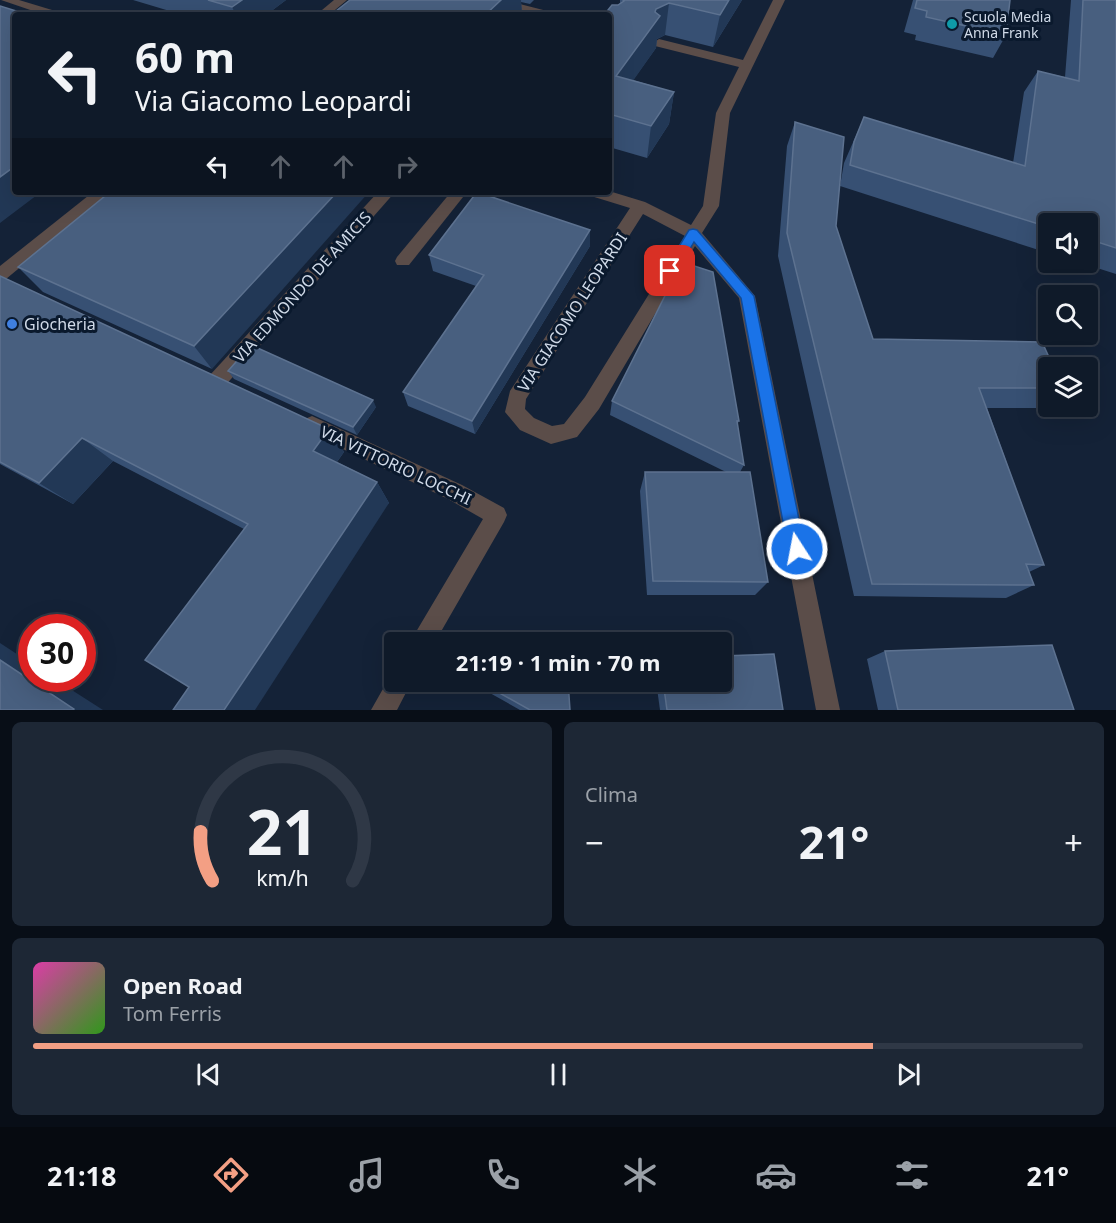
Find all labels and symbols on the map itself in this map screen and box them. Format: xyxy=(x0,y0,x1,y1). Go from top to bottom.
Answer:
place label: Scuola Media Anna Frank xyxy=(964,7,1051,42)
marker: Scuola Media Anna Frank xyxy=(945,17,959,31)
street label: VIA EDMONDO DE AMICIS xyxy=(228,206,376,367)
street label: VIA GIACOMO LEOPARDI xyxy=(512,228,632,396)
pin xyxy=(644,245,695,296)
place label: Giocheria xyxy=(24,313,96,335)
marker: Giocheria xyxy=(5,317,19,331)
street label: VIA VITTORIO LOCCHI xyxy=(317,420,475,510)
position arrow xyxy=(765,517,829,581)
speed limit sign: 30 xyxy=(18,614,96,692)

